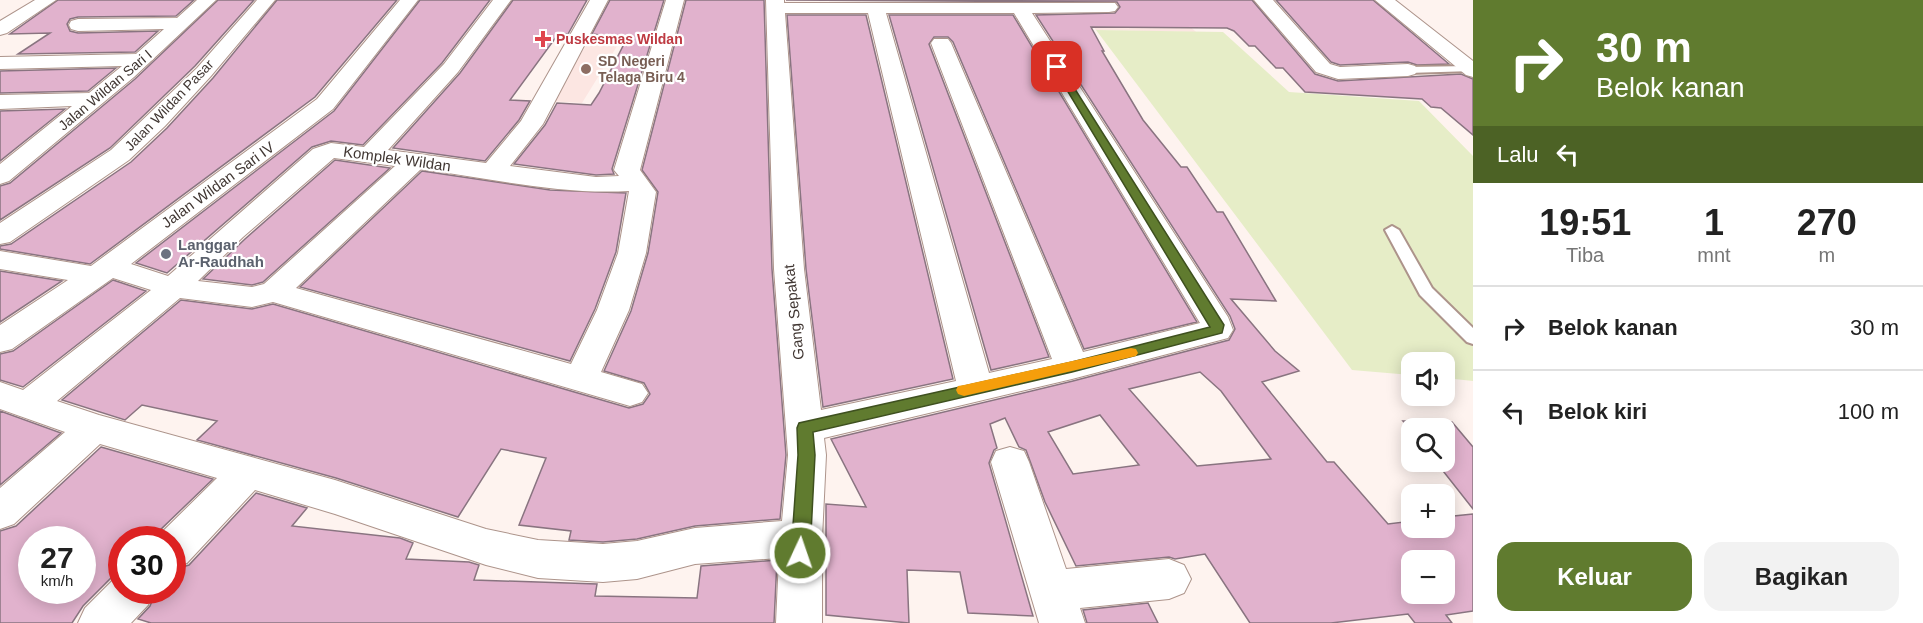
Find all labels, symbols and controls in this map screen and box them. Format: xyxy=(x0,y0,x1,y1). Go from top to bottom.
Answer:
icon: right xyxy=(1497,24,1575,102)
text: 30 m xyxy=(1596,24,1692,71)
marker: Puskesmas Wildan xyxy=(534,30,552,48)
place label: Puskesmas Wildan xyxy=(556,31,683,47)
pin xyxy=(1031,41,1082,92)
street label: Jalan Wildan Sari I xyxy=(55,46,155,134)
icon: arrive xyxy=(1040,50,1073,83)
place label: SD Negeri Telaga Biru 4 xyxy=(598,53,685,85)
street label: Jalan Wildan Pasar xyxy=(121,56,217,154)
marker: SD Negeri Telaga Biru 4 xyxy=(579,62,593,76)
text: Belok kanan xyxy=(1596,73,1745,103)
street label: Jalan Wildan Sari IV xyxy=(158,138,277,231)
icon: left xyxy=(1551,138,1584,171)
text: Lalu xyxy=(1497,142,1539,167)
street label: Komplek Wildan xyxy=(342,143,452,174)
text: 19:51 xyxy=(1539,202,1631,243)
text: 1 xyxy=(1704,202,1724,243)
text: 270 xyxy=(1797,202,1857,243)
place label: Langgar Ar-Raudhah xyxy=(178,236,264,270)
text: Tiba xyxy=(1566,244,1604,266)
text: mnt xyxy=(1697,244,1731,266)
text: m xyxy=(1819,244,1835,266)
marker: Langgar Ar-Raudhah xyxy=(159,247,173,261)
street label: Gang Sepakat xyxy=(780,263,807,361)
icon: right xyxy=(1497,312,1530,345)
text: Belok kanan xyxy=(1548,315,1678,340)
text: 30 m xyxy=(1850,315,1899,340)
map controls xyxy=(1401,352,1455,604)
button: sound xyxy=(1401,352,1455,406)
icon: left xyxy=(1497,396,1530,429)
text: Belok kiri xyxy=(1548,399,1647,424)
text: 100 m xyxy=(1838,399,1899,424)
button: search xyxy=(1401,418,1455,472)
button: + xyxy=(1401,484,1455,538)
position arrow xyxy=(768,521,832,585)
speed limit sign: 30 xyxy=(108,526,186,604)
text: 27 xyxy=(40,541,74,574)
button: Keluar xyxy=(1497,542,1692,611)
button: Bagikan xyxy=(1704,542,1899,611)
button: − xyxy=(1401,550,1455,604)
text: km/h xyxy=(41,572,73,589)

